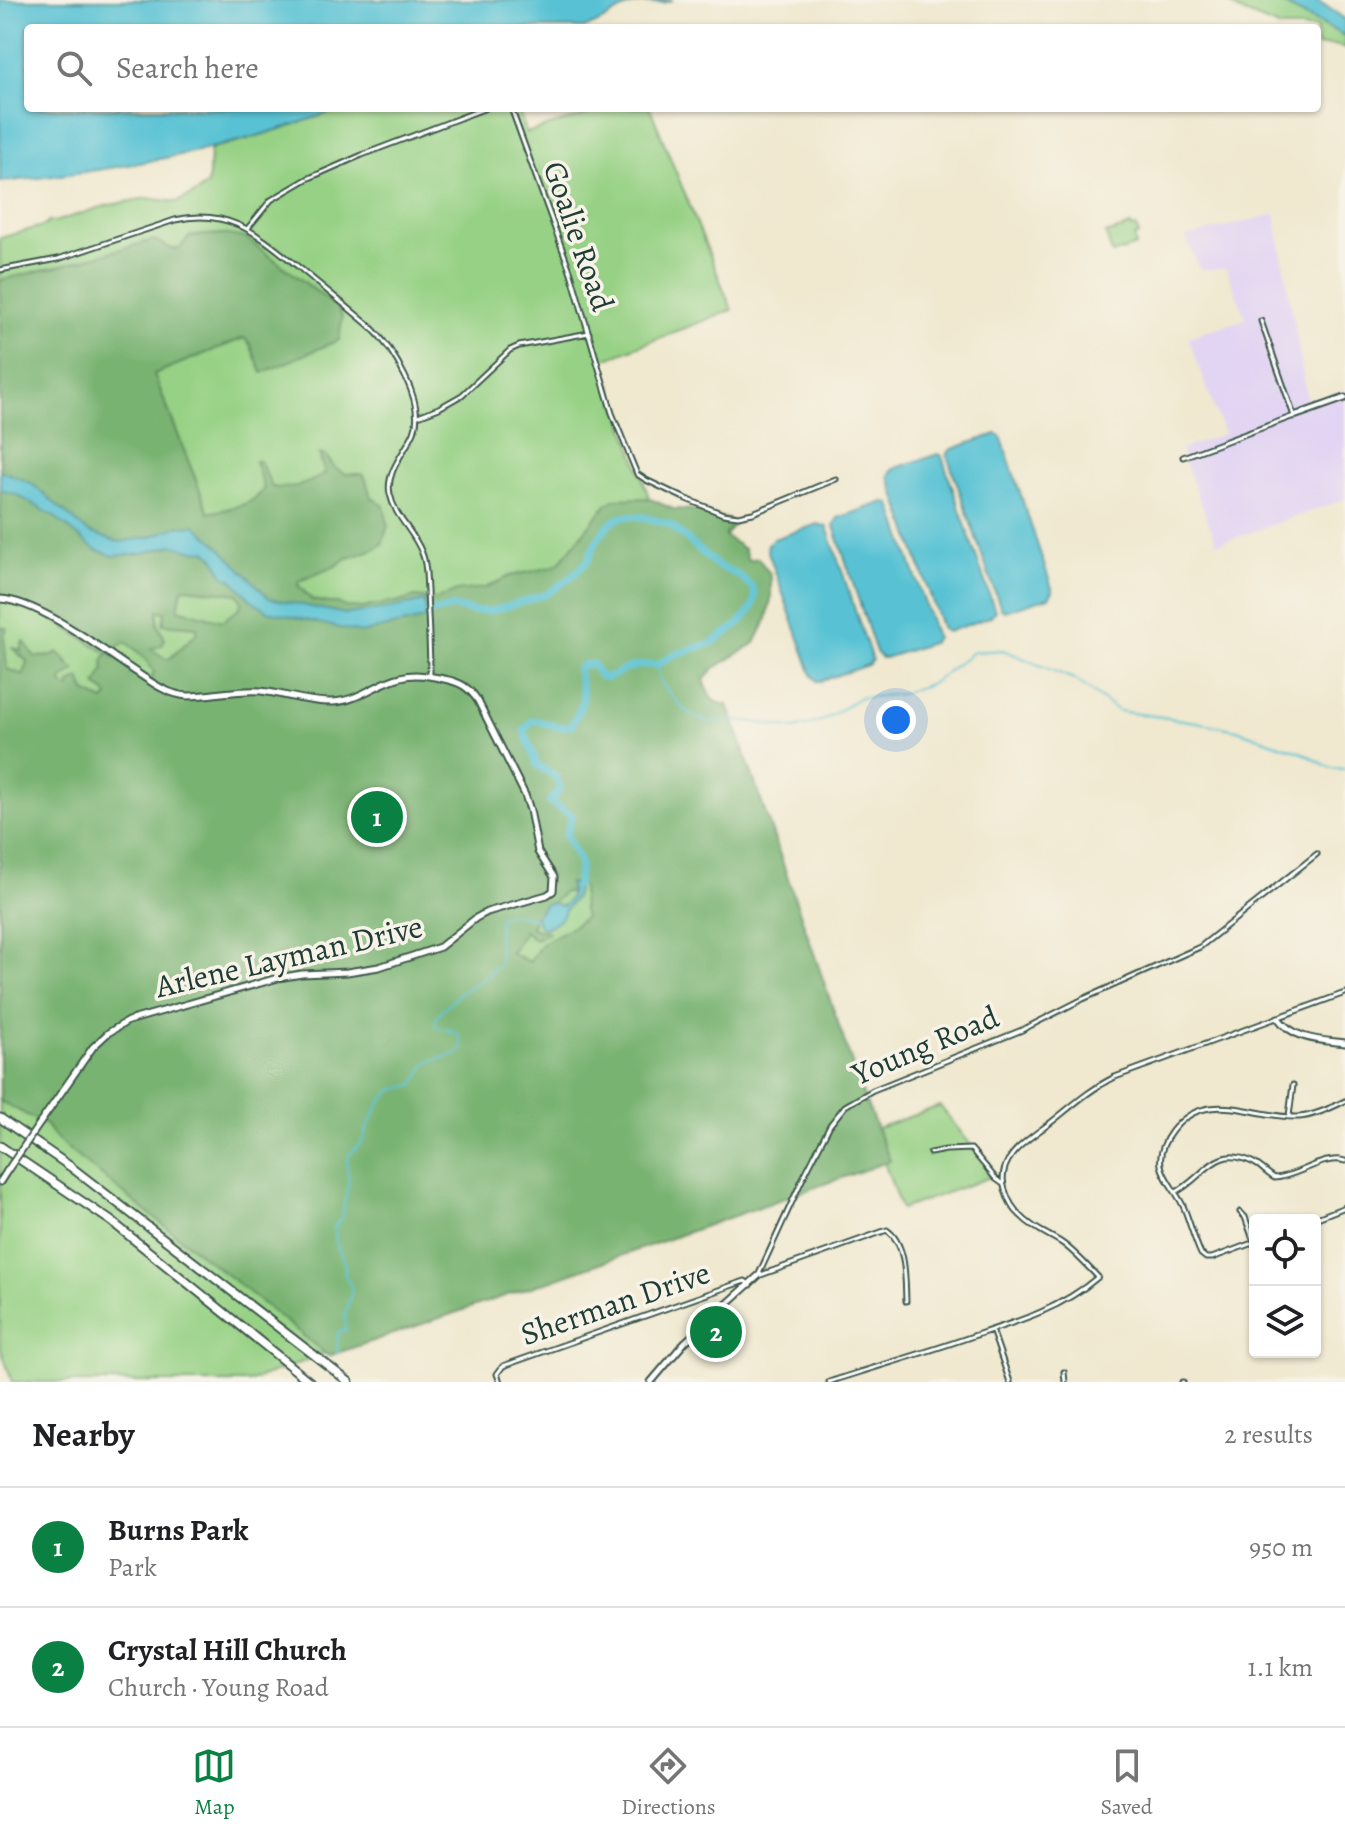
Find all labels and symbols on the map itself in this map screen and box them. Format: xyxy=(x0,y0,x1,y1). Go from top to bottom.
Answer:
street label: Goalie Road xyxy=(533,155,625,318)
your location xyxy=(876,700,916,740)
pin: 1 xyxy=(351,787,403,847)
street label: Arlene Layman Drive xyxy=(150,904,427,1008)
street label: Young Road xyxy=(844,994,1006,1096)
street label: Sherman Drive xyxy=(514,1250,716,1356)
pin: 2 xyxy=(690,1302,742,1362)

